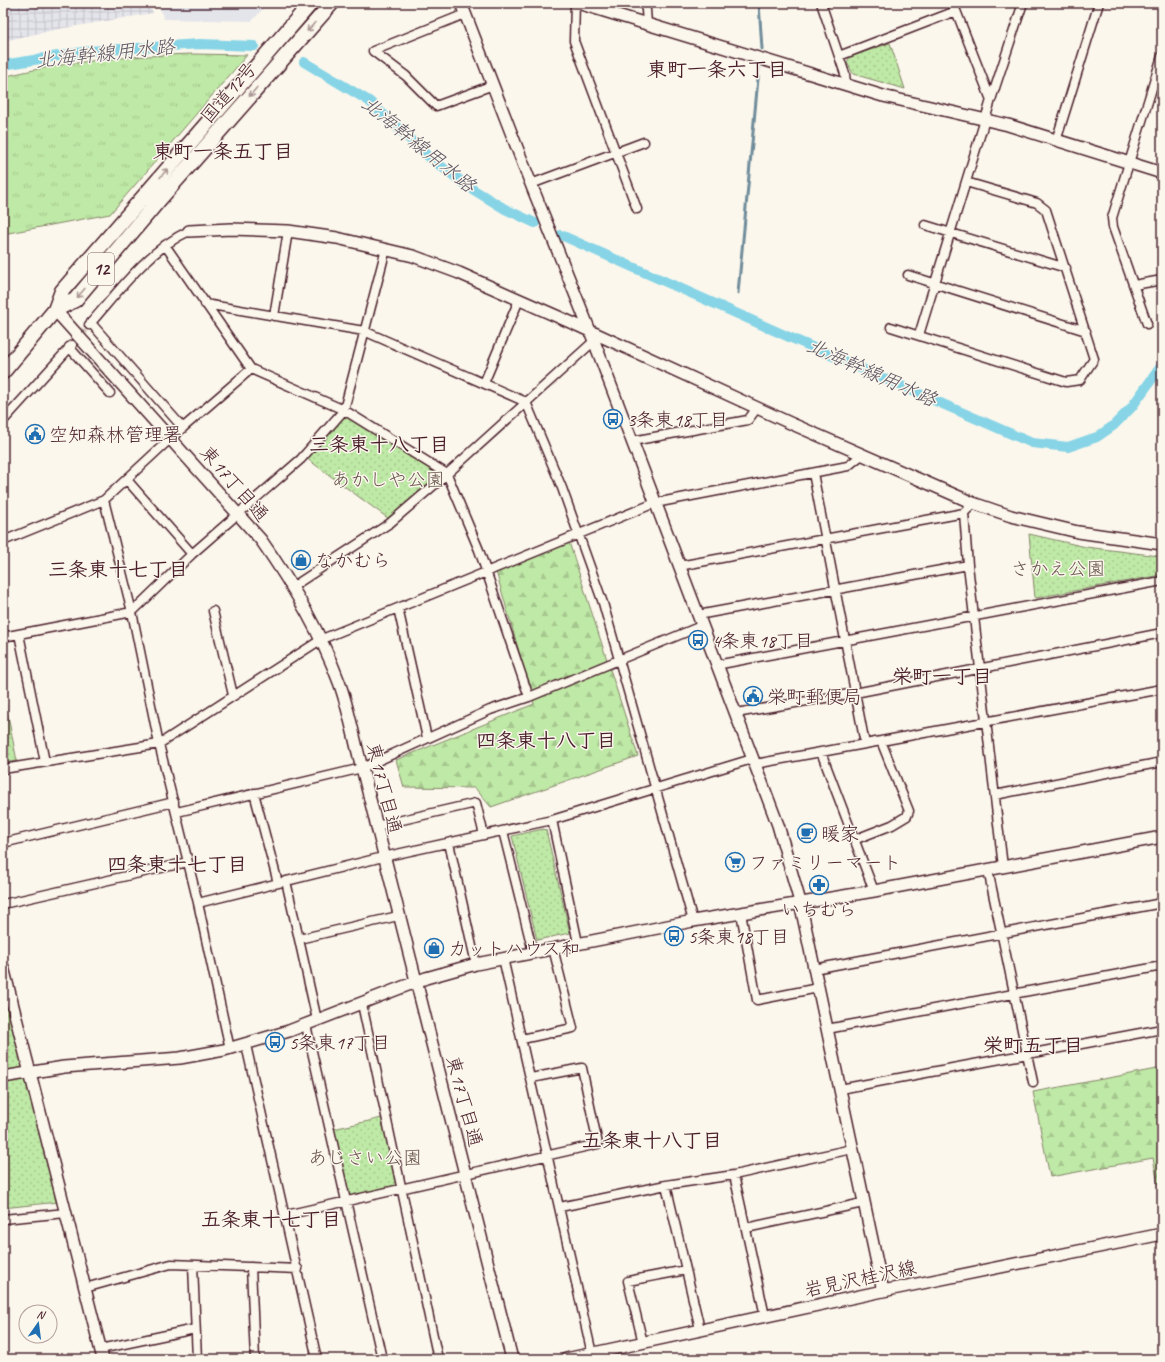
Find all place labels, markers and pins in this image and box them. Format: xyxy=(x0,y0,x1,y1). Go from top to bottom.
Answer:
bus stop icon: 3条東18丁目 xyxy=(602,408,624,430)
place label: 3条東18丁目 xyxy=(627,408,729,432)
public building icon: 空知森林管理署 xyxy=(24,423,46,445)
place label: 空知森林管理署 xyxy=(49,423,182,447)
shop icon: なかむら xyxy=(290,549,312,571)
place label: なかむら xyxy=(315,549,391,573)
bus stop icon: 4条東18丁目 xyxy=(687,629,709,651)
place label: 4条東18丁目 xyxy=(712,629,814,653)
public building icon: 栄町郵便局 xyxy=(742,685,764,707)
place label: 栄町郵便局 xyxy=(767,685,862,709)
cafe icon: 暖家 xyxy=(796,822,818,844)
place label: 暖家 xyxy=(821,822,859,846)
supermarket icon: ファミリーマート xyxy=(724,851,746,873)
place label: ファミリーマート xyxy=(749,851,901,875)
pharmacy icon: いちむら xyxy=(808,874,830,896)
place label: いちむら xyxy=(781,898,857,922)
bus stop icon: 5条東18丁目 xyxy=(663,925,685,947)
place label: 5条東18丁目 xyxy=(688,925,790,949)
shop icon: カットハウス和 xyxy=(423,937,445,959)
place label: カットハウス和 xyxy=(448,937,580,961)
bus stop icon: 5条東17丁目 xyxy=(264,1031,286,1053)
place label: 5条東17丁目 xyxy=(289,1031,391,1055)

